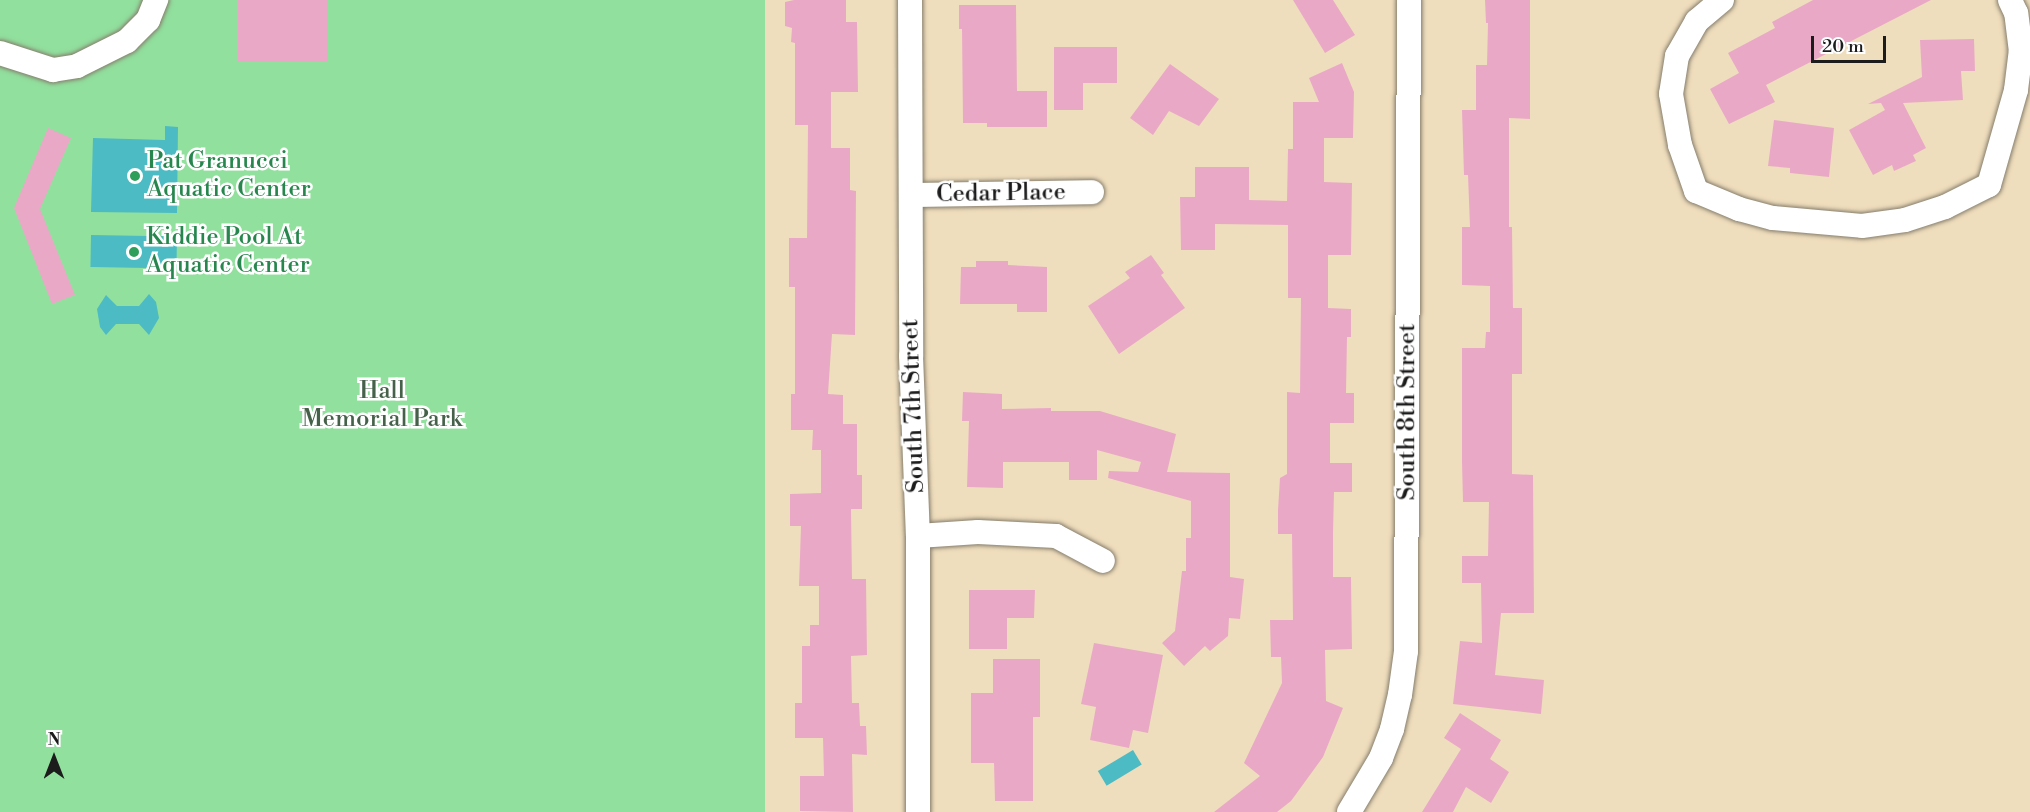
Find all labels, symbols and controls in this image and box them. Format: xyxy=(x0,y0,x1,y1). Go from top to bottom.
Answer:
scale bar xyxy=(1814,24,1889,62)
text: 20 m xyxy=(1822,35,1864,58)
place label: Pat Granucci Aquatic Center xyxy=(147,148,311,204)
marker: Pat Granucci Aquatic Center xyxy=(128,169,142,183)
street label: Cedar Place xyxy=(936,178,1066,210)
place label: Kiddie Pool At Aquatic Center xyxy=(146,224,310,280)
marker: Kiddie Pool At Aquatic Center xyxy=(127,245,141,259)
street label: South 7th Street xyxy=(897,318,931,494)
street label: South 8th Street xyxy=(1394,324,1422,500)
park label: Hall Memorial Park xyxy=(302,378,462,434)
north arrow xyxy=(24,728,84,788)
text: N xyxy=(48,730,60,750)

